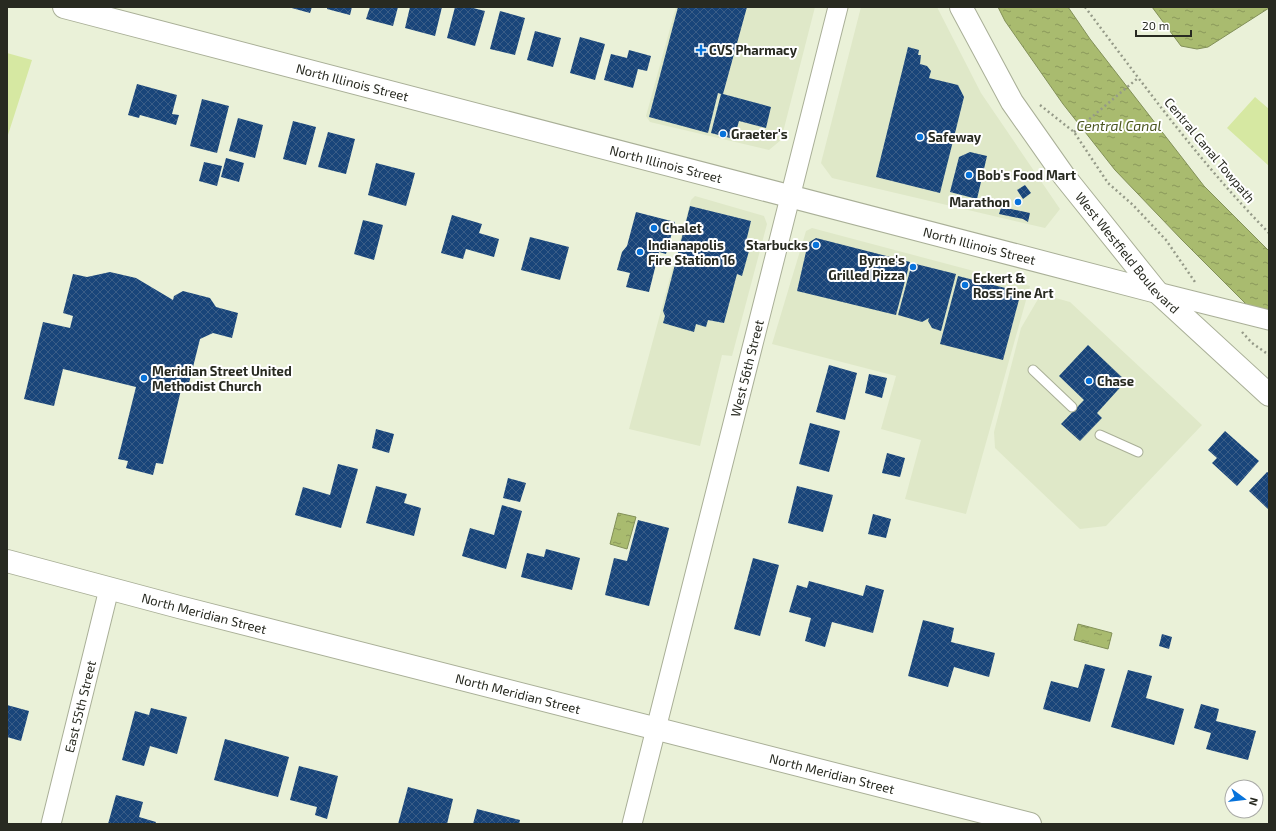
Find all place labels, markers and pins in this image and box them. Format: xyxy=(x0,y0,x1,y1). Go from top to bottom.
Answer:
place label: CVS Pharmacy xyxy=(709,42,798,58)
marker: CVS Pharmacy xyxy=(696,45,706,55)
place label: Graeter's xyxy=(731,126,788,142)
marker: Graeter's xyxy=(718,129,728,139)
place label: Safeway xyxy=(928,129,982,145)
marker: Safeway xyxy=(915,132,925,142)
place label: Bob's Food Mart xyxy=(977,167,1077,183)
marker: Bob's Food Mart xyxy=(964,170,974,180)
place label: Marathon xyxy=(949,194,1010,210)
marker: Marathon xyxy=(1013,197,1023,207)
place label: Chalet xyxy=(662,220,702,236)
marker: Chalet xyxy=(649,223,659,233)
place label: Indianapolis Fire Station 16 xyxy=(648,237,736,268)
place label: Starbucks xyxy=(746,237,808,253)
marker: Starbucks xyxy=(811,240,821,250)
marker: Indianapolis Fire Station 16 xyxy=(635,247,645,257)
place label: Byrne's Grilled Pizza xyxy=(828,252,905,283)
marker: Byrne's Grilled Pizza xyxy=(908,262,918,272)
place label: Eckert & Ross Fine Art xyxy=(973,270,1054,301)
marker: Eckert & Ross Fine Art xyxy=(960,280,970,290)
place label: Meridian Street United Methodist Church xyxy=(152,363,292,394)
marker: Meridian Street United Methodist Church xyxy=(139,373,149,383)
place label: Chase xyxy=(1097,373,1134,389)
marker: Chase xyxy=(1084,376,1094,386)

